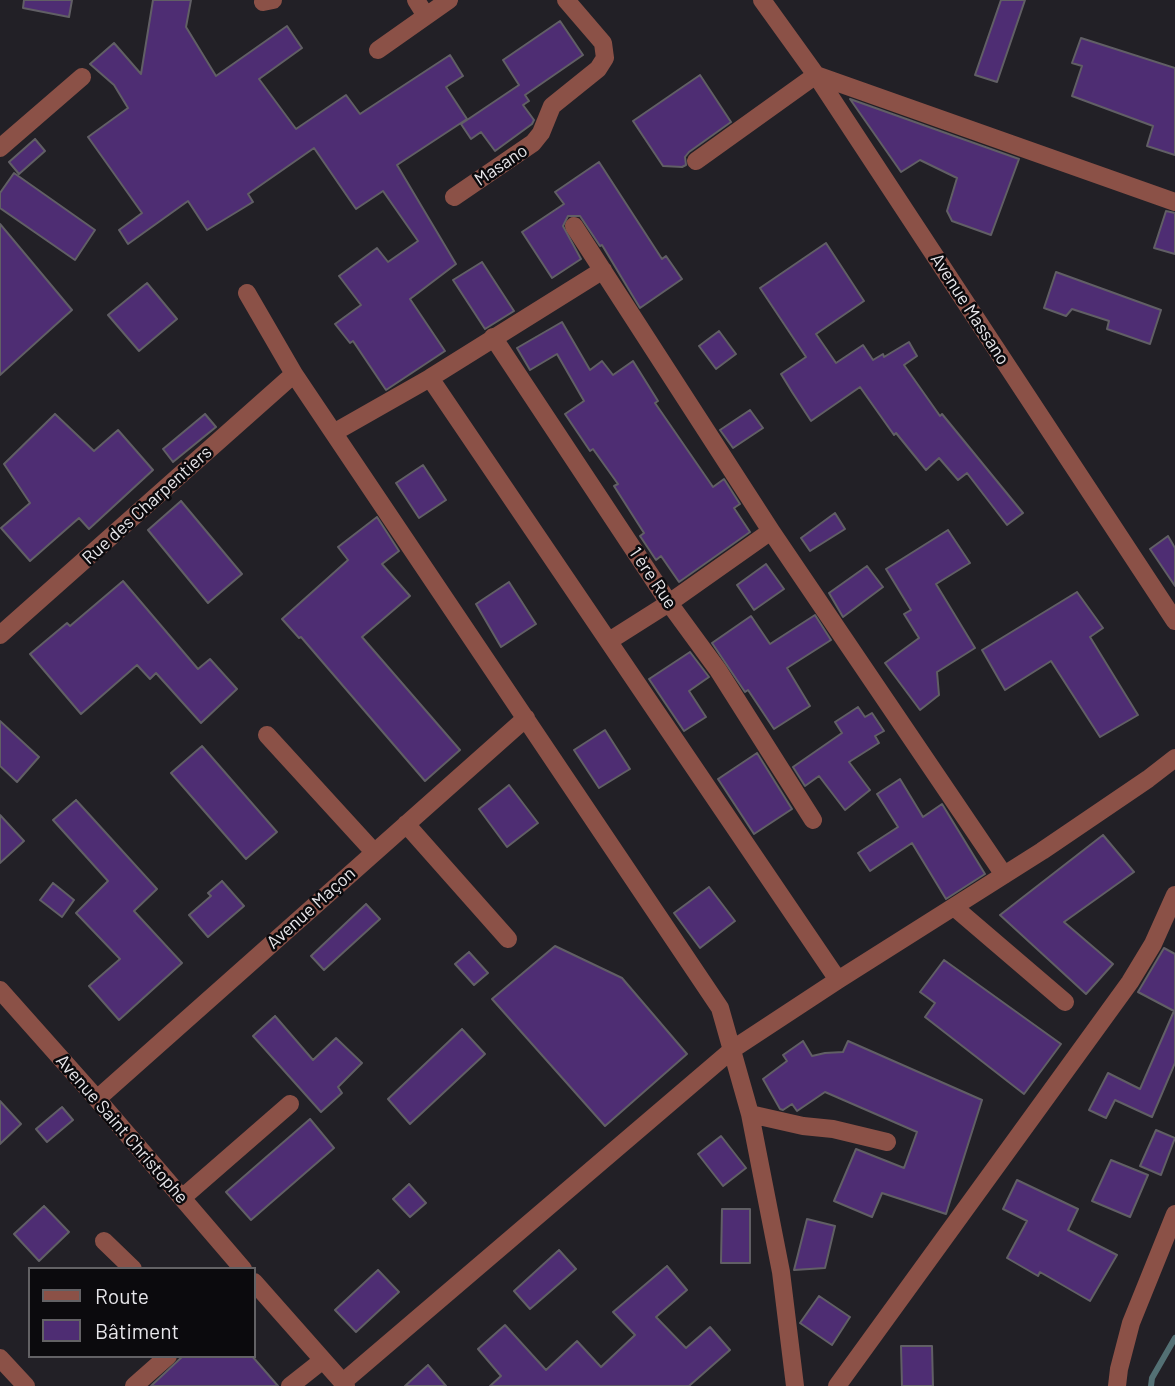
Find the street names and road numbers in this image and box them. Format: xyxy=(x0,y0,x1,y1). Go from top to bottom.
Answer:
street label: Masano xyxy=(470,139,532,191)
street label: Avenue Massano xyxy=(926,249,1014,369)
street label: Rue des Charpentiers xyxy=(78,441,216,569)
street label: 1 ère Rue xyxy=(625,543,681,613)
street label: Avenue Maçon xyxy=(262,863,360,953)
street label: Avenue Saint Christophe xyxy=(51,1050,193,1208)

